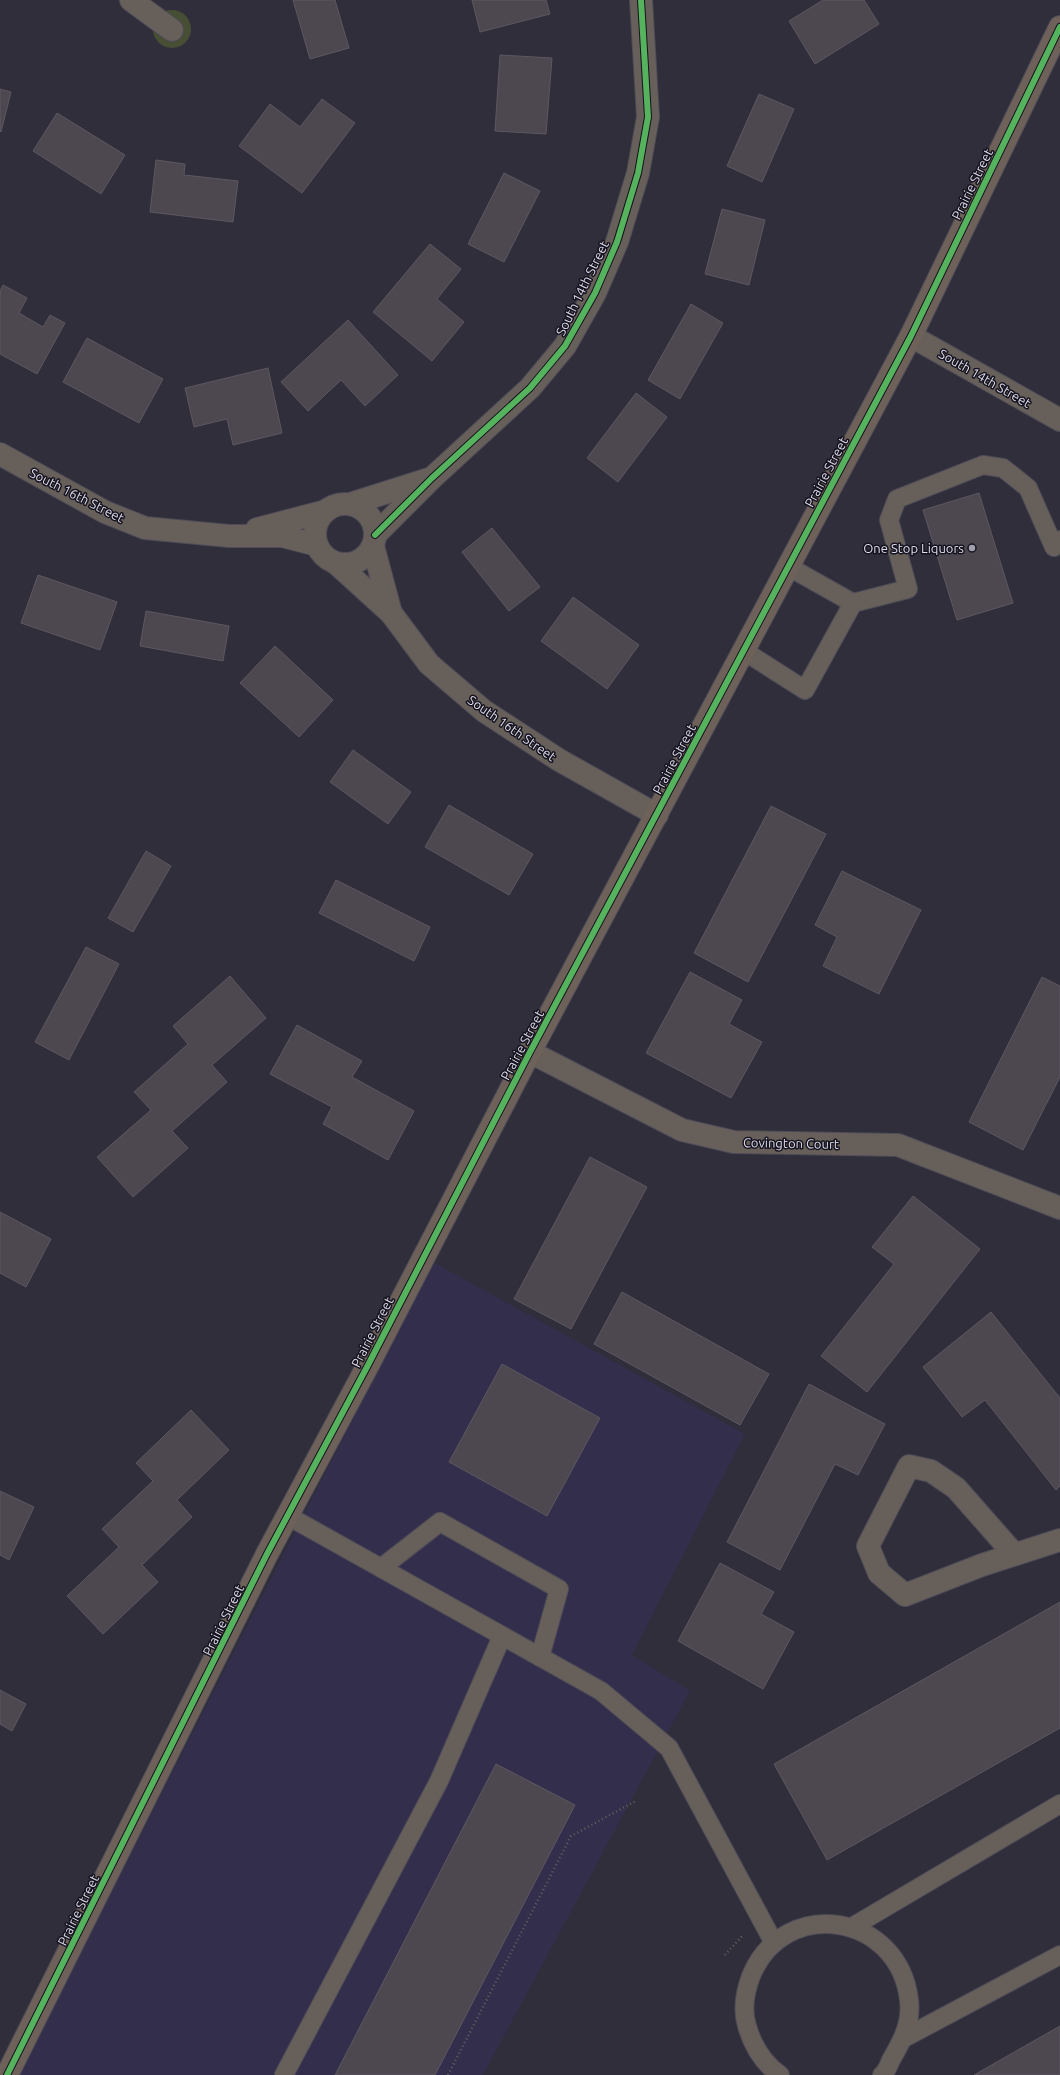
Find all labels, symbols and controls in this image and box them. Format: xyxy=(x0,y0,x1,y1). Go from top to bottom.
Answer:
street label: Prairie Street xyxy=(949,146,995,222)
street label: South 14th Street xyxy=(553,238,611,338)
street label: South 14th Street xyxy=(937,346,1033,410)
street label: Prairie Street xyxy=(802,435,850,509)
street label: South 16th Street xyxy=(28,465,126,525)
place label: One Stop Liquors xyxy=(863,541,964,555)
marker: One Stop Liquors xyxy=(967,543,977,553)
street label: South 16th Street xyxy=(465,692,559,764)
street label: Prairie Street xyxy=(650,722,698,796)
street label: Prairie Street xyxy=(498,1008,546,1082)
street label: Covington Court xyxy=(743,1135,839,1151)
street label: Prairie Street xyxy=(348,1294,396,1370)
street label: Prairie Street xyxy=(200,1582,246,1658)
street label: Prairie Street xyxy=(55,1872,101,1948)

